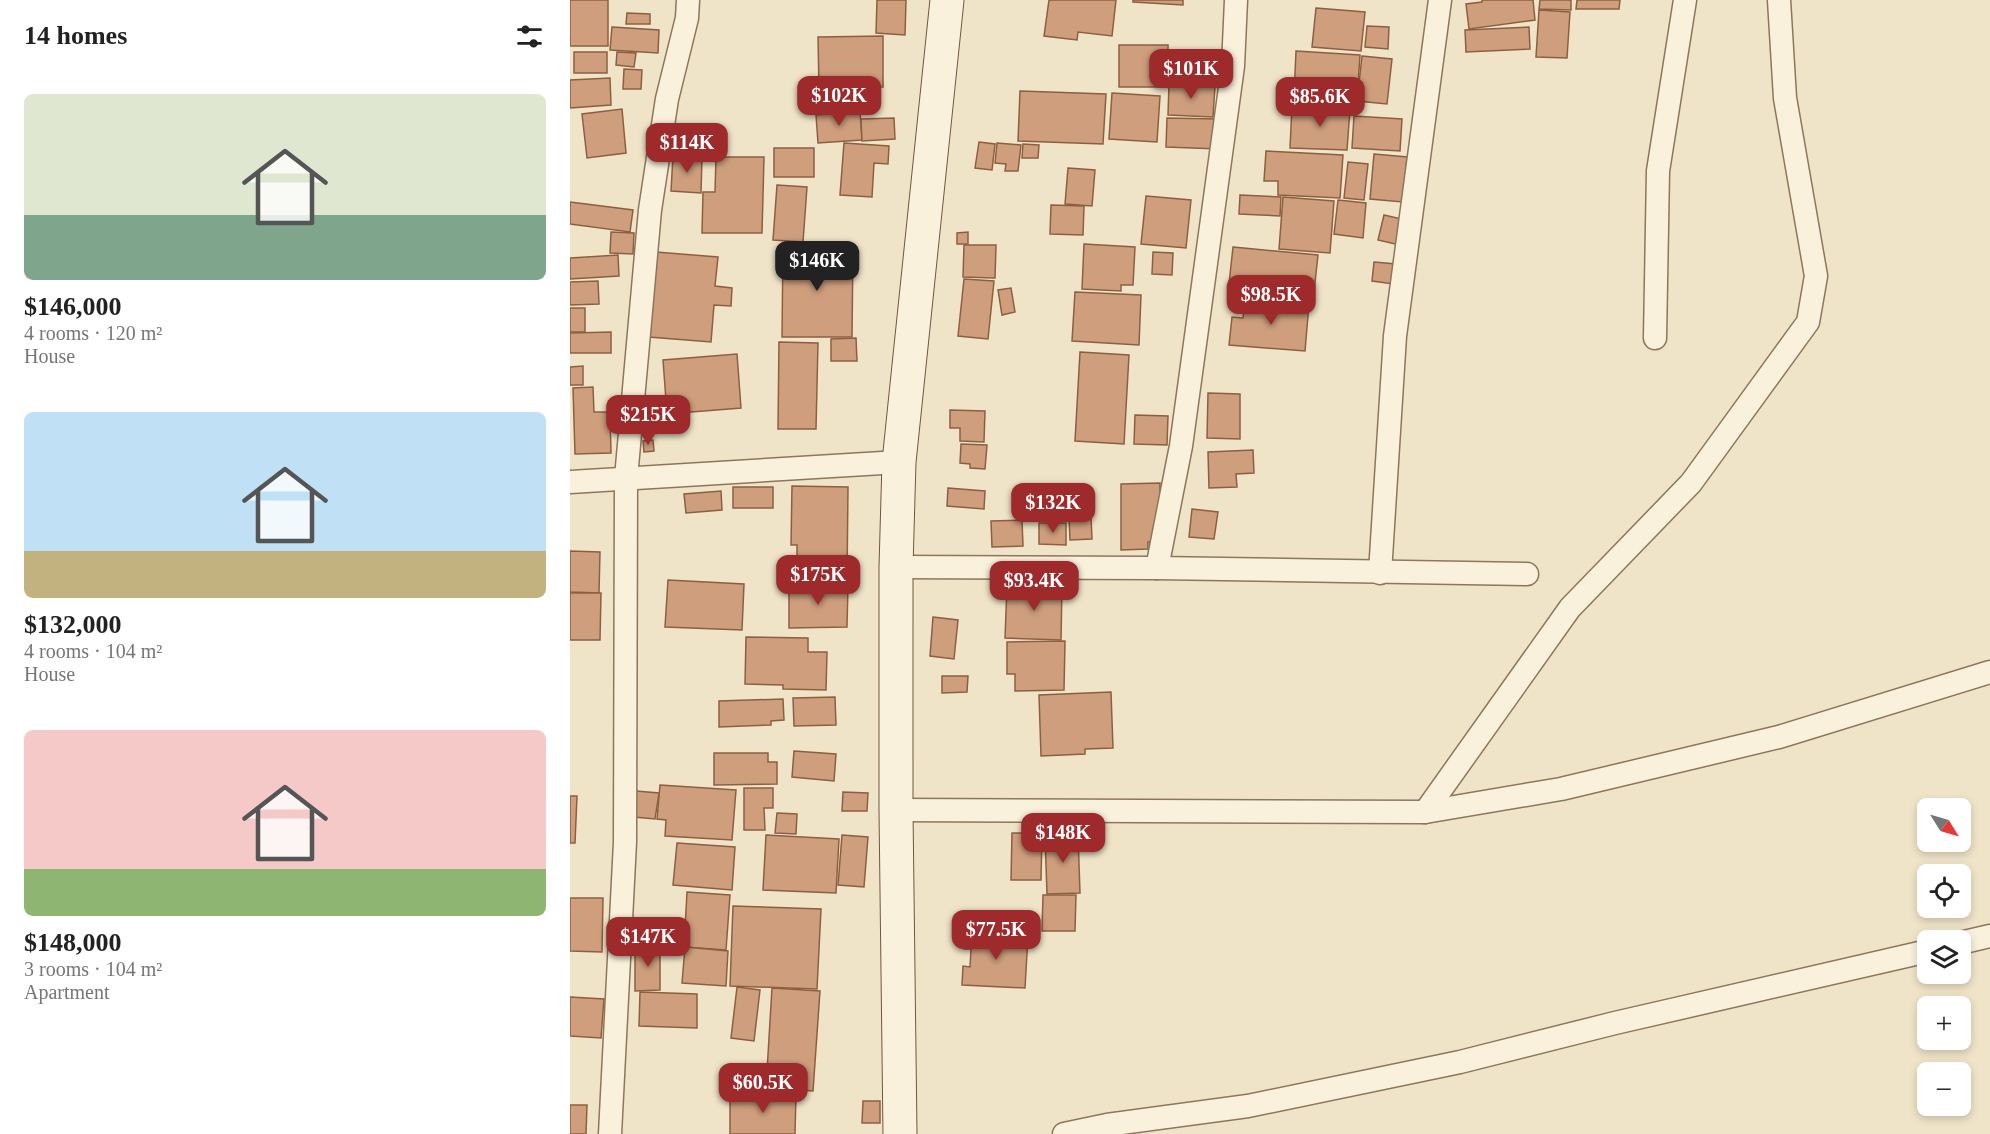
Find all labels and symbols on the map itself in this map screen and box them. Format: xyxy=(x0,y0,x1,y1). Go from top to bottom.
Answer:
pin: $101K xyxy=(1149,49,1233,100)
pin: $102K xyxy=(797,76,881,127)
pin: $85.6K xyxy=(1271,77,1369,128)
pin: $114K xyxy=(645,123,729,174)
pin: $146K xyxy=(775,241,859,292)
pin: $98.5K xyxy=(1222,275,1320,326)
pin: $215K xyxy=(606,395,690,446)
pin: $132K xyxy=(1011,483,1095,534)
pin: $175K xyxy=(776,555,860,606)
pin: $93.4K xyxy=(985,561,1083,612)
north arrow xyxy=(1917,798,1971,852)
pin: $148K xyxy=(1021,813,1105,864)
pin: $77.5K xyxy=(947,910,1045,961)
pin: $147K xyxy=(606,917,690,968)
pin: $60.5K xyxy=(714,1063,812,1114)

